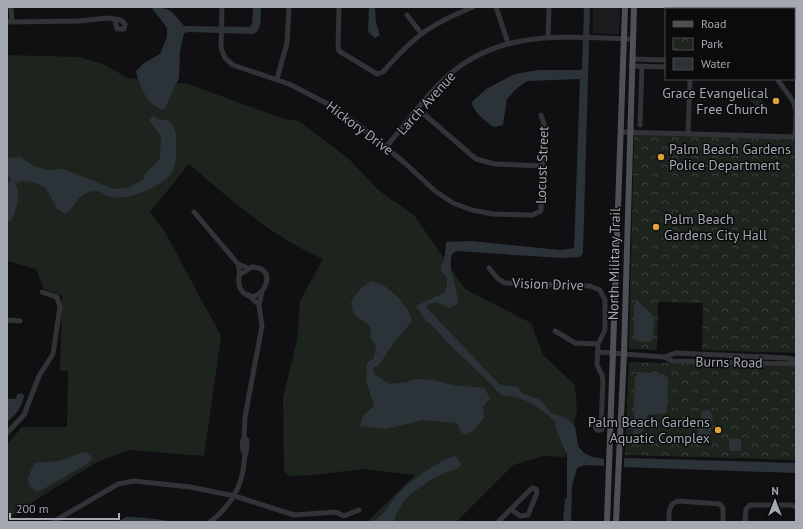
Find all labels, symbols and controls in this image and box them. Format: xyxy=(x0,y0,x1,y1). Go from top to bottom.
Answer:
legend xyxy=(665,8,795,80)
text: Road xyxy=(701,16,726,31)
text: Park xyxy=(701,36,723,51)
text: Water xyxy=(701,56,731,71)
street label: Larch Avenue xyxy=(393,67,459,139)
place label: Grace Evangelical Free Church xyxy=(662,84,768,118)
marker: Grace Evangelical Free Church xyxy=(771,96,781,106)
street label: Hickory Drive xyxy=(323,97,397,159)
street label: Locust Street xyxy=(532,126,552,204)
place label: Palm Beach Gardens Police Department xyxy=(669,140,791,174)
marker: Palm Beach Gardens Police Department xyxy=(656,152,666,162)
street label: North Military Trail xyxy=(604,208,624,320)
place label: Palm Beach Gardens City Hall xyxy=(664,210,767,244)
marker: Palm Beach Gardens City Hall xyxy=(651,222,661,232)
street label: Vision Drive xyxy=(511,274,584,294)
street label: Burns Road xyxy=(695,352,763,372)
place label: Palm Beach Gardens Aquatic Complex xyxy=(588,413,710,447)
marker: Palm Beach Gardens Aquatic Complex xyxy=(713,425,723,435)
north arrow xyxy=(755,481,795,521)
text: N xyxy=(771,484,779,498)
scale bar xyxy=(10,495,119,521)
text: 200 m xyxy=(16,501,49,516)

